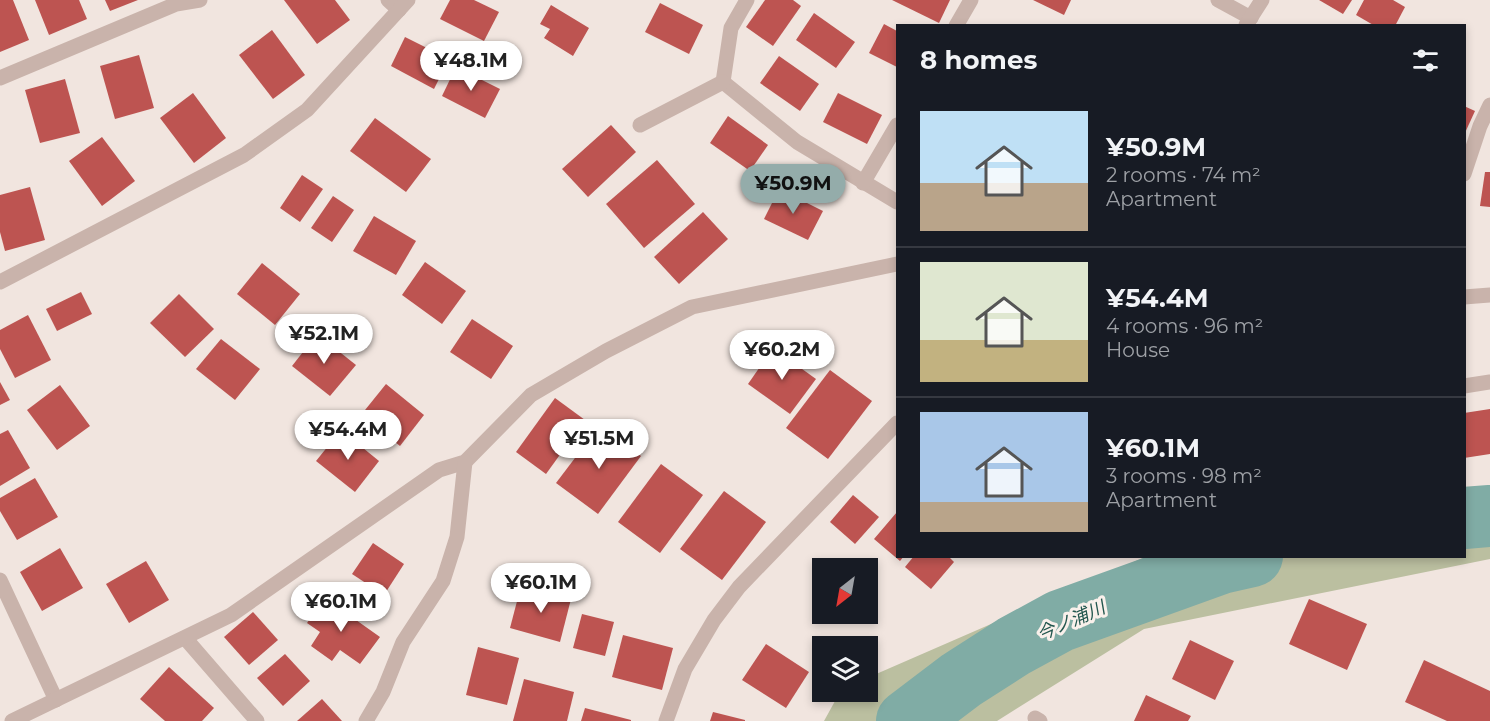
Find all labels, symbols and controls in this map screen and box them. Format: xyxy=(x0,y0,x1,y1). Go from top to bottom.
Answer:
pin: ¥48.1M xyxy=(422,41,520,92)
text: 8 homes xyxy=(920,44,1037,76)
icon: filters xyxy=(1409,44,1442,77)
text: ¥48.1M xyxy=(434,48,508,72)
text: ¥50.9M xyxy=(1106,131,1206,163)
icon: home xyxy=(968,135,1040,207)
text: 2 rooms · 74 m² xyxy=(1106,163,1261,187)
pin: ¥50.9M xyxy=(744,164,842,215)
text: ¥50.9M xyxy=(754,171,832,195)
text: Apartment xyxy=(1106,187,1217,211)
text: ¥54.4M xyxy=(1106,282,1209,314)
icon: home xyxy=(968,286,1040,358)
pin: ¥52.1M xyxy=(275,314,373,365)
text: 4 rooms · 96 m² xyxy=(1106,314,1263,338)
text: ¥52.1M xyxy=(289,321,359,345)
pin: ¥60.2M xyxy=(733,330,831,381)
text: ¥60.2M xyxy=(744,337,820,361)
text: House xyxy=(1106,338,1170,362)
pin: ¥54.4M xyxy=(299,410,397,461)
text: ¥54.4M xyxy=(309,417,387,441)
pin: ¥51.5M xyxy=(550,419,648,470)
text: ¥51.5M xyxy=(564,426,634,450)
text: ¥60.1M xyxy=(1106,432,1200,464)
icon: home xyxy=(968,436,1040,508)
text: 3 rooms · 98 m² xyxy=(1106,464,1262,488)
text: Apartment xyxy=(1106,488,1217,512)
north arrow xyxy=(812,558,878,624)
map controls xyxy=(812,558,878,702)
pin: ¥60.1M xyxy=(492,563,590,614)
text: ¥60.1M xyxy=(505,570,577,594)
pin: ¥60.1M xyxy=(292,582,390,633)
text: ¥60.1M xyxy=(305,589,377,613)
water label: 今ノ浦川 xyxy=(1034,595,1110,646)
button: layers xyxy=(812,636,878,702)

